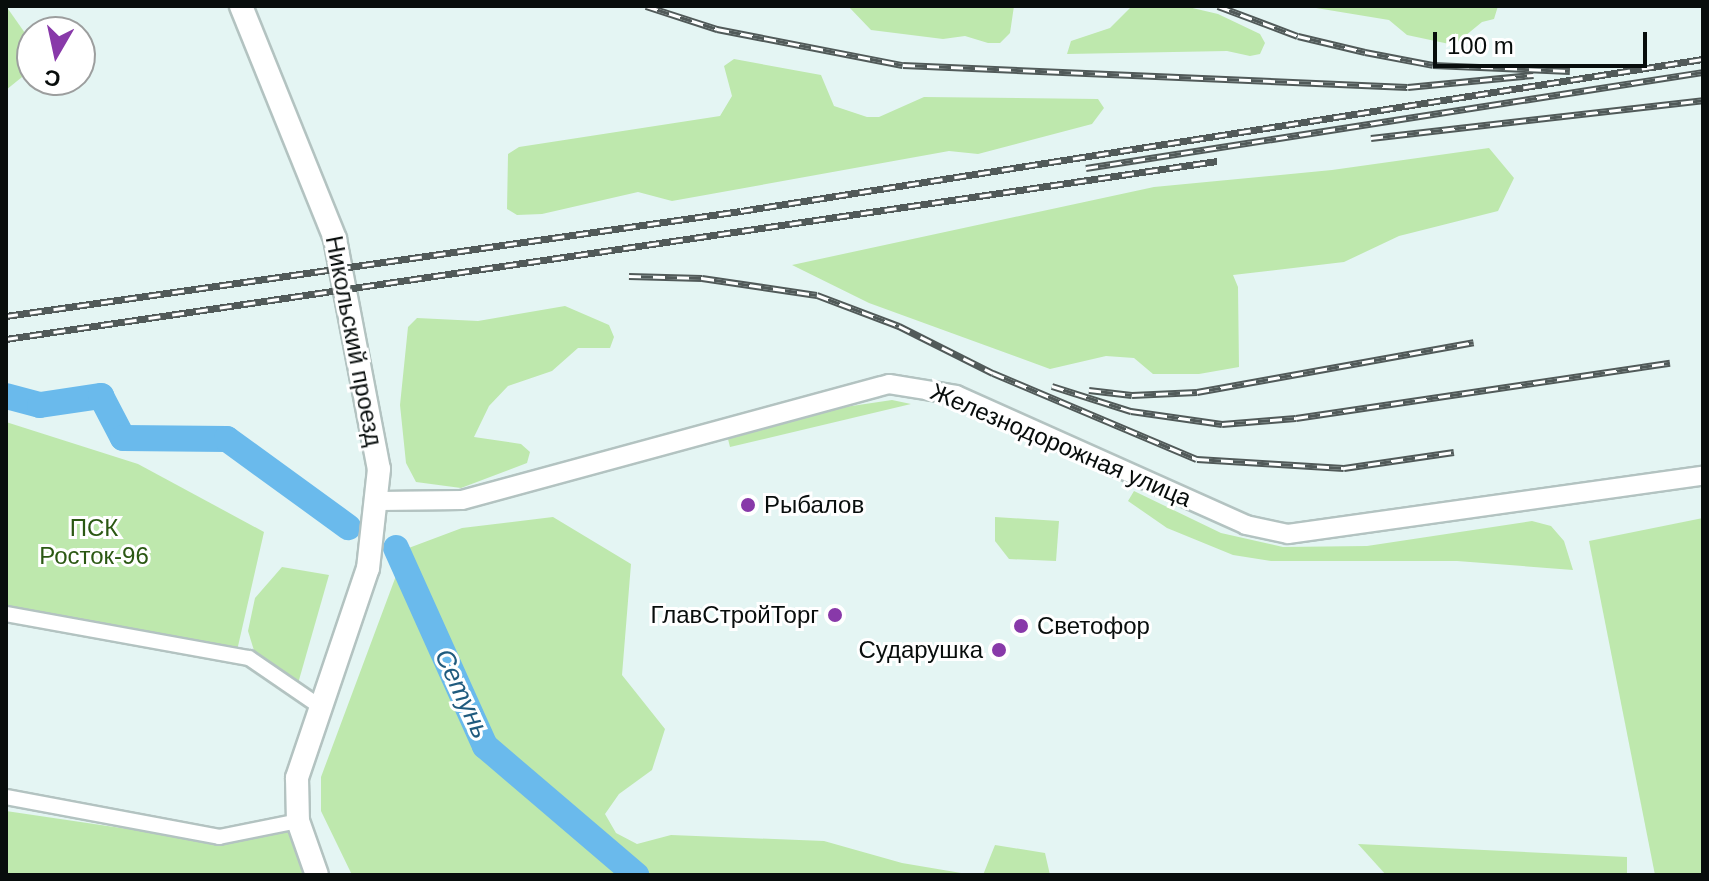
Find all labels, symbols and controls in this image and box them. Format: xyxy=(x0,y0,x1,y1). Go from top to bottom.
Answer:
north arrow xyxy=(16,16,96,96)
scale bar xyxy=(1437,16,1651,66)
text: 100 m xyxy=(1447,32,1514,59)
text: С xyxy=(43,65,62,92)
street label: Никольский проезд xyxy=(319,233,389,449)
street label: Железнодорожная улица xyxy=(926,377,1196,513)
place label: Рыбалов xyxy=(764,491,864,519)
marker: Рыбалов xyxy=(739,496,757,514)
park label: ПСК Росток-96 xyxy=(39,514,149,570)
place label: ГлавСтройТорг xyxy=(651,601,819,629)
marker: ГлавСтройТорг xyxy=(826,606,844,624)
place label: Светофор xyxy=(1037,612,1150,640)
marker: Светофор xyxy=(1012,617,1030,635)
place label: Сударушка xyxy=(858,636,983,664)
marker: Сударушка xyxy=(990,641,1008,659)
water label: Сетунь xyxy=(428,644,496,744)

